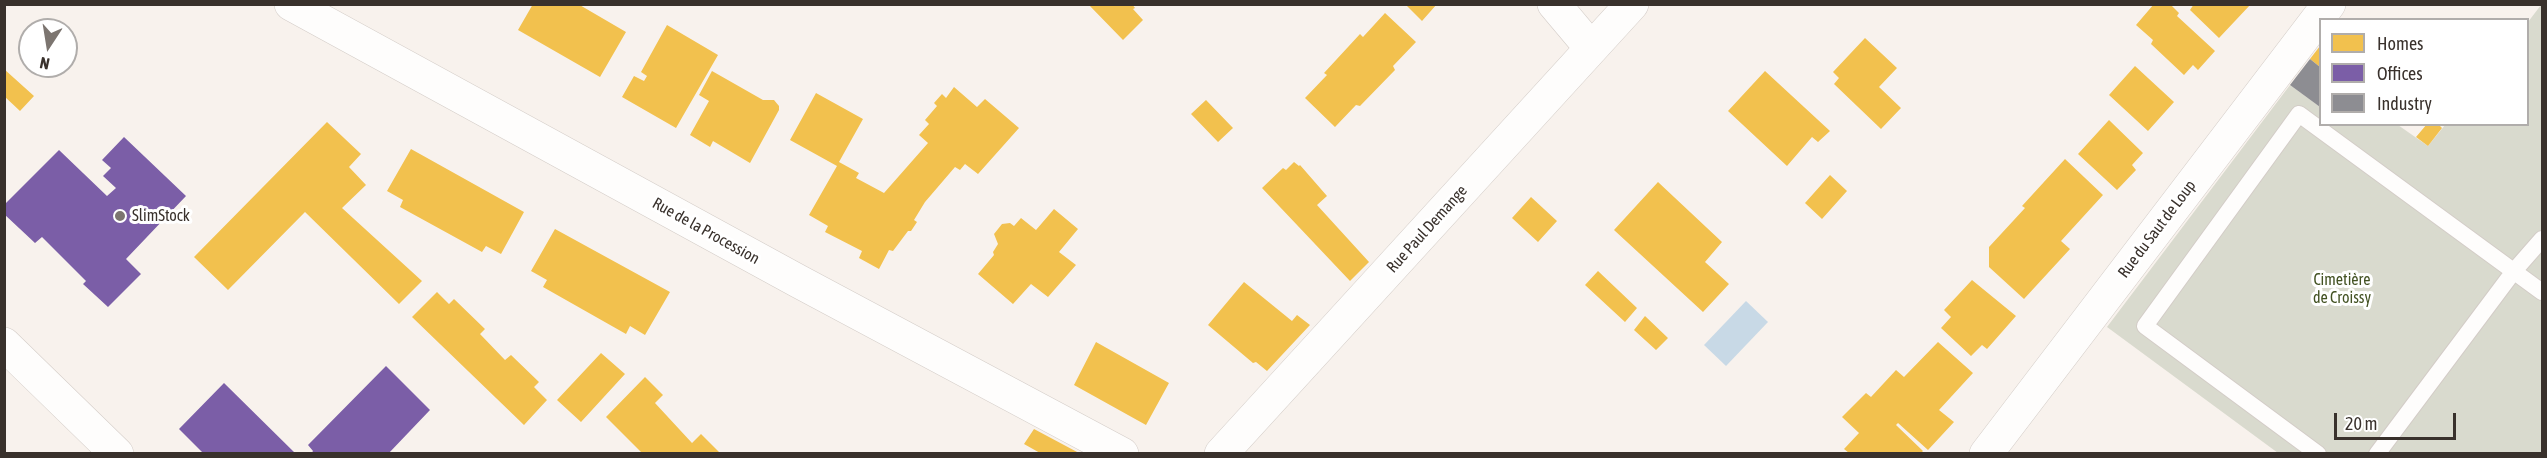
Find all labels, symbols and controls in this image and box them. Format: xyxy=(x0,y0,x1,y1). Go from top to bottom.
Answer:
north arrow xyxy=(18,18,78,78)
legend xyxy=(2319,18,2529,126)
text: Homes xyxy=(2377,33,2423,54)
text: N xyxy=(38,54,51,73)
text: Offices xyxy=(2377,63,2423,84)
text: Industry xyxy=(2377,93,2432,114)
street label: Rue du Saut de Loup xyxy=(2114,176,2200,282)
street label: Rue Paul Demange xyxy=(1383,181,1471,277)
street label: Rue de la Procession xyxy=(649,194,763,268)
place label: SlimStock xyxy=(132,206,190,226)
marker: SlimStock xyxy=(113,209,127,223)
park label: Cimetière de Croissy xyxy=(2313,270,2371,308)
scale bar xyxy=(2337,401,2458,439)
text: 20 m xyxy=(2345,413,2377,434)

